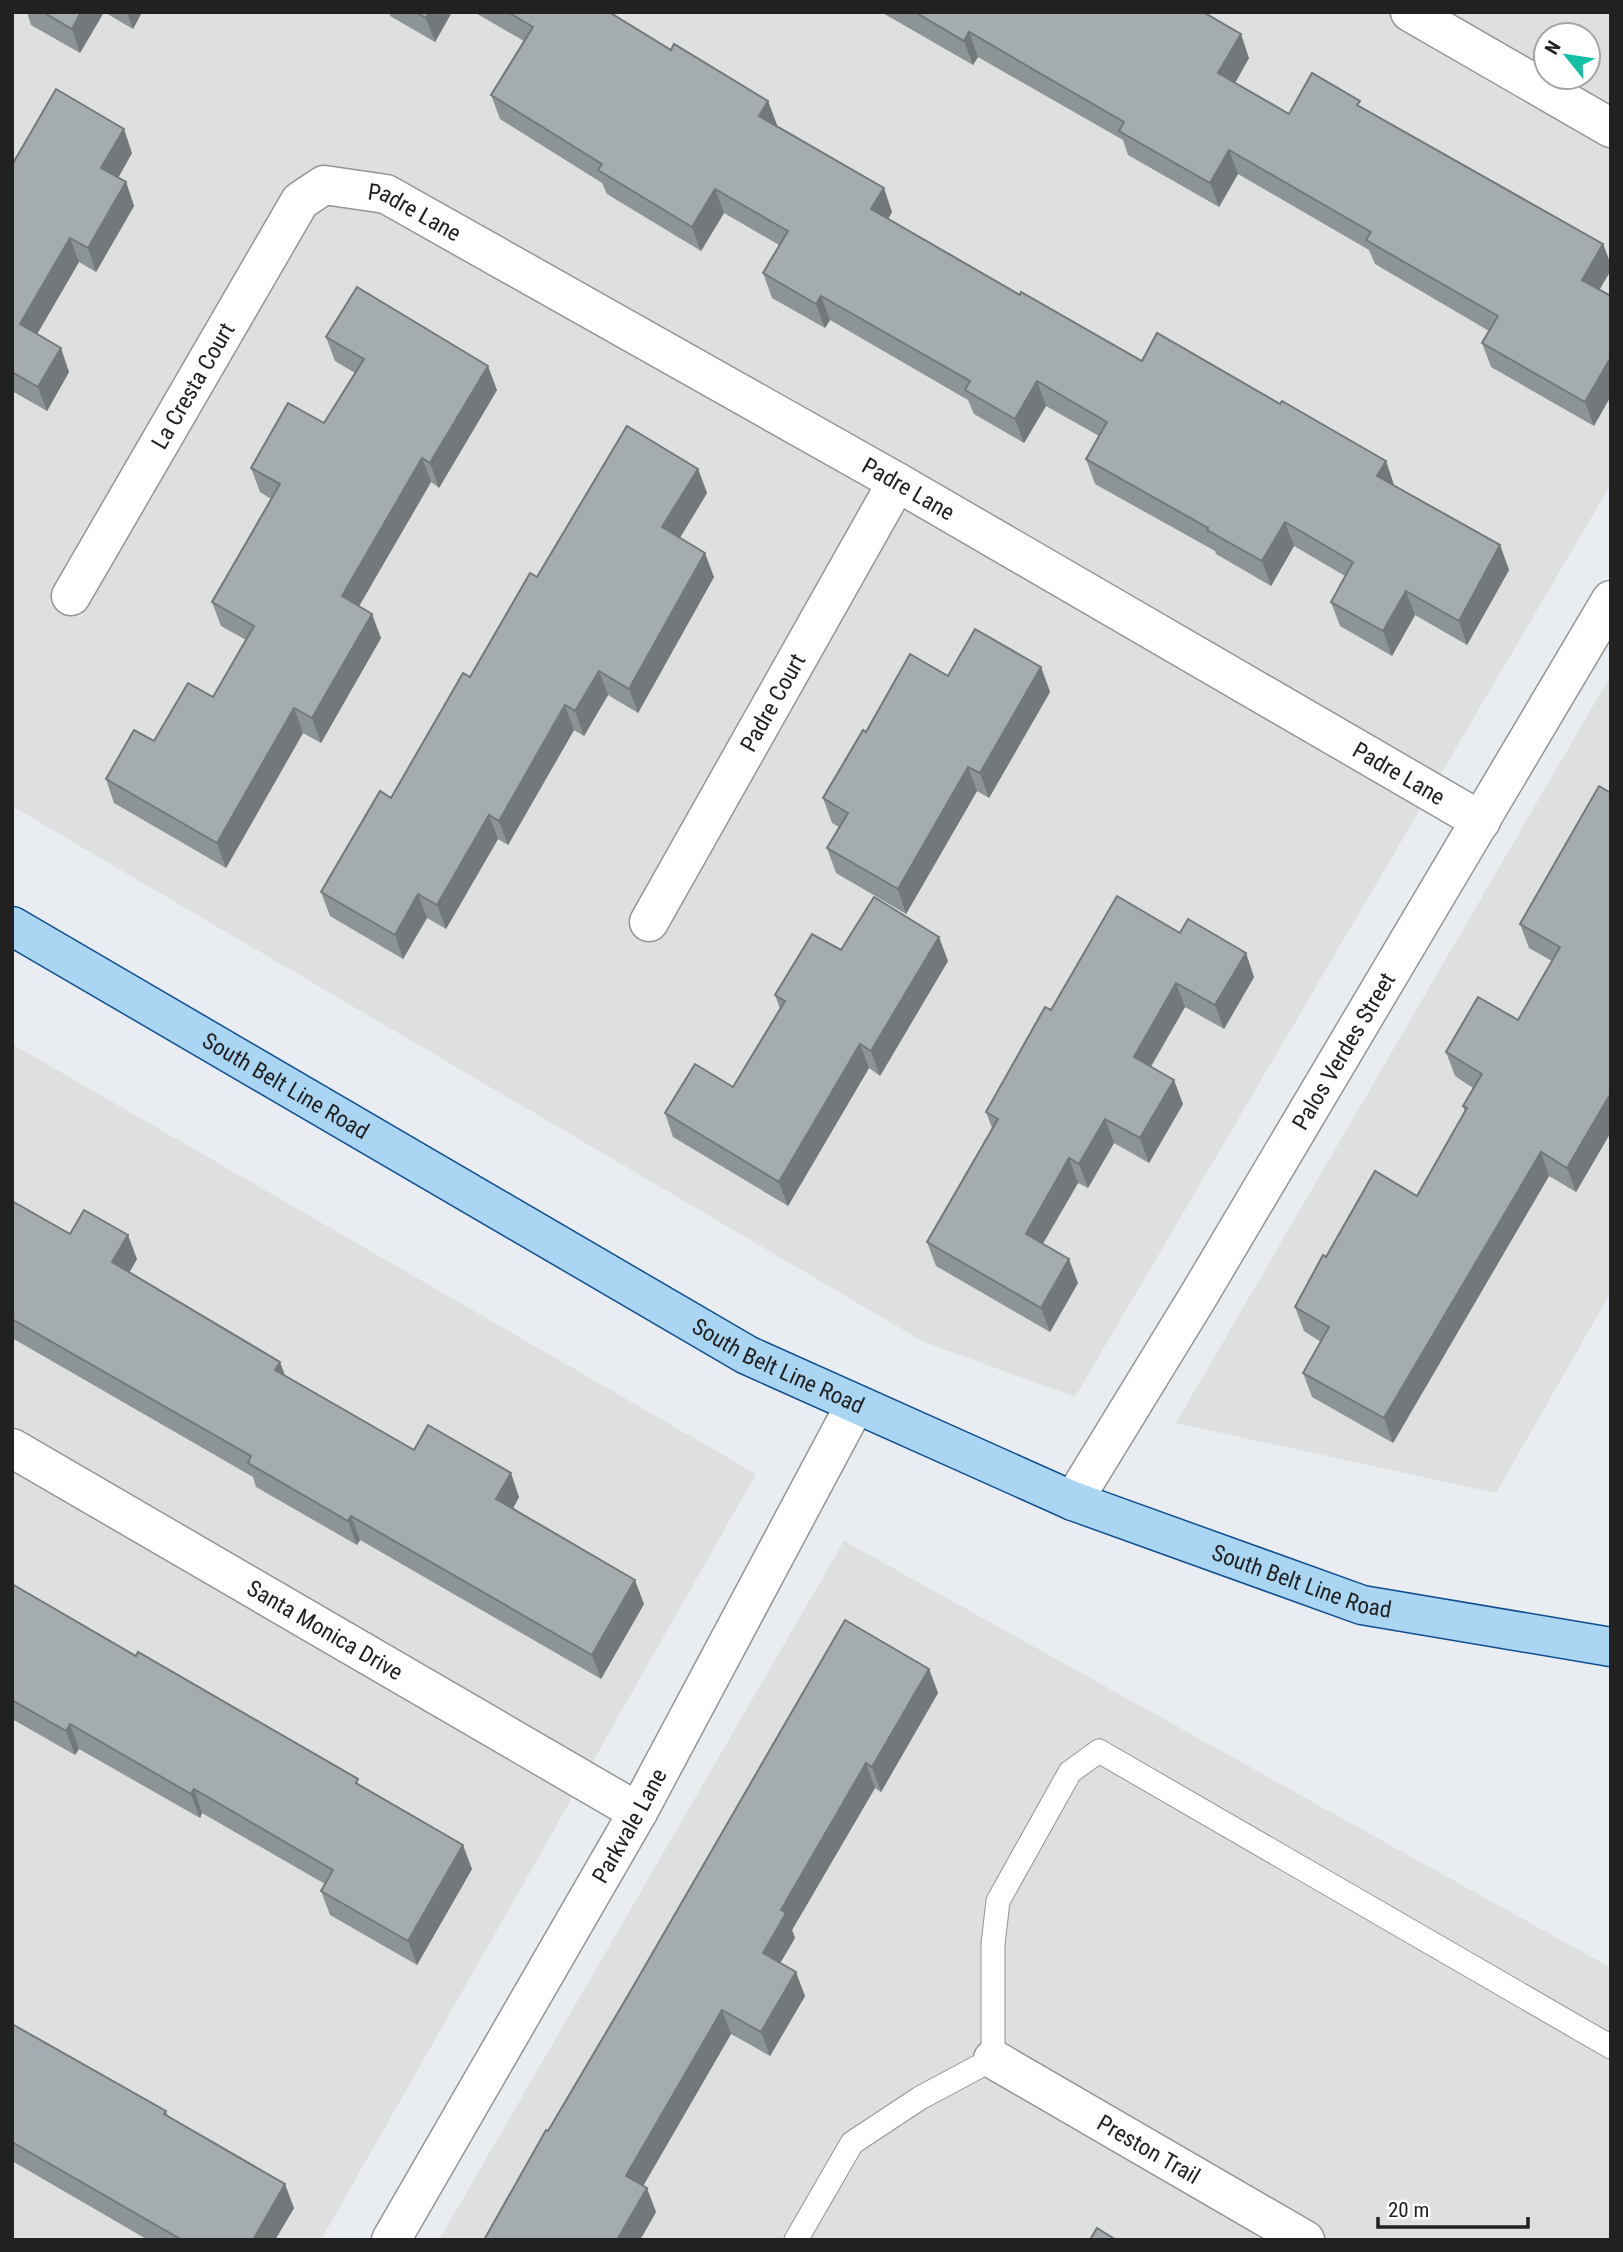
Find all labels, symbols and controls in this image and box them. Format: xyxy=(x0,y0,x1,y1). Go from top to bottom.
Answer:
north arrow xyxy=(1532,21,1602,91)
text: N xyxy=(1540,37,1566,59)
street label: Padre Lane xyxy=(366,179,465,247)
street label: La Cresta Court xyxy=(146,318,241,454)
street label: Padre Lane xyxy=(857,452,959,526)
street label: Padre Court xyxy=(735,649,811,756)
street label: Padre Lane xyxy=(1348,737,1449,811)
street label: Palos Verdes Street xyxy=(1287,968,1401,1135)
street label: South Belt Line Road xyxy=(197,1027,374,1145)
street label: South Belt Line Road xyxy=(687,1313,868,1420)
street label: South Belt Line Road xyxy=(1208,1539,1393,1624)
street label: Santa Monica Drive xyxy=(242,1575,407,1686)
street label: Parkvale Lane xyxy=(587,1764,673,1888)
street label: Preston Trail xyxy=(1092,2109,1205,2190)
scale bar xyxy=(1378,2186,1528,2230)
text: 20 m xyxy=(1388,2198,1429,2222)

